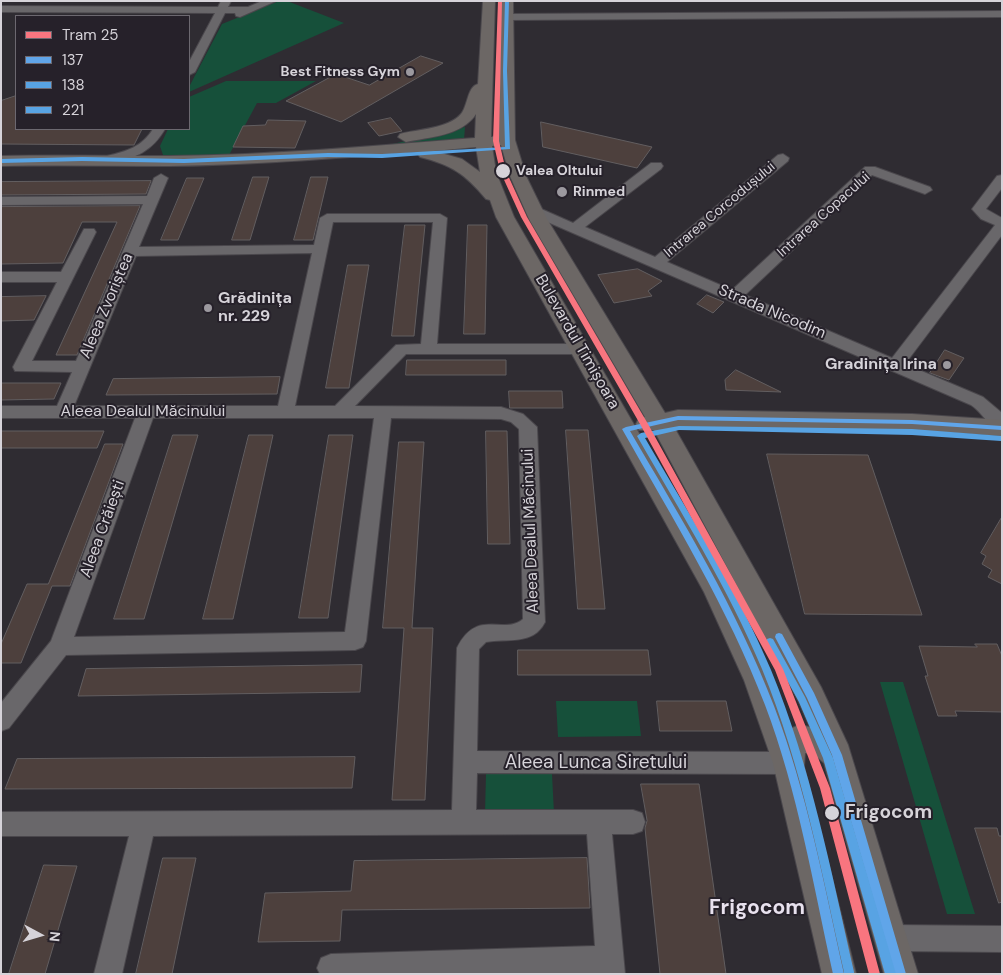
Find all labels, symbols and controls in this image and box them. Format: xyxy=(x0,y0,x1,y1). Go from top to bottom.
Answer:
legend xyxy=(15,15,190,130)
text: Tram 25 xyxy=(62,25,118,45)
text: 137 xyxy=(62,50,83,70)
place label: Best Fitness Gym xyxy=(281,64,400,80)
marker: Best Fitness Gym xyxy=(404,66,416,78)
text: 138 xyxy=(62,75,85,95)
text: 221 xyxy=(62,100,84,120)
street label: Intrarea Corcodușului xyxy=(661,159,779,261)
marker: Valea Oltului xyxy=(494,162,512,180)
place label: Valea Oltului xyxy=(516,163,602,179)
street label: Intrarea Copacului xyxy=(774,169,874,261)
place label: Rinmed xyxy=(573,184,625,200)
marker: Rinmed xyxy=(555,185,569,199)
street label: Aleea Zvoriștea xyxy=(76,250,138,362)
street label: Bulevardul Timișoara xyxy=(531,271,623,413)
street label: Strada Nicodim xyxy=(715,281,829,343)
place label: Grădinița nr. 229 xyxy=(218,289,292,327)
marker: Grădinița nr. 229 xyxy=(202,302,214,314)
place label: Gradinița Irina xyxy=(825,355,937,375)
marker: Gradinița Irina xyxy=(941,359,953,371)
street label: Aleea Dealul Măcinului xyxy=(61,402,225,422)
street label: Aleea Dealul Măcinului xyxy=(519,448,543,614)
street label: Aleea Crăiești xyxy=(77,478,129,580)
street label: Aleea Lunca Siretului xyxy=(505,752,687,774)
place label: Frigocom xyxy=(845,802,932,824)
marker: Frigocom xyxy=(823,804,841,822)
district label: Frigocom xyxy=(709,895,805,921)
north arrow xyxy=(15,910,65,960)
text: N xyxy=(45,931,64,943)

